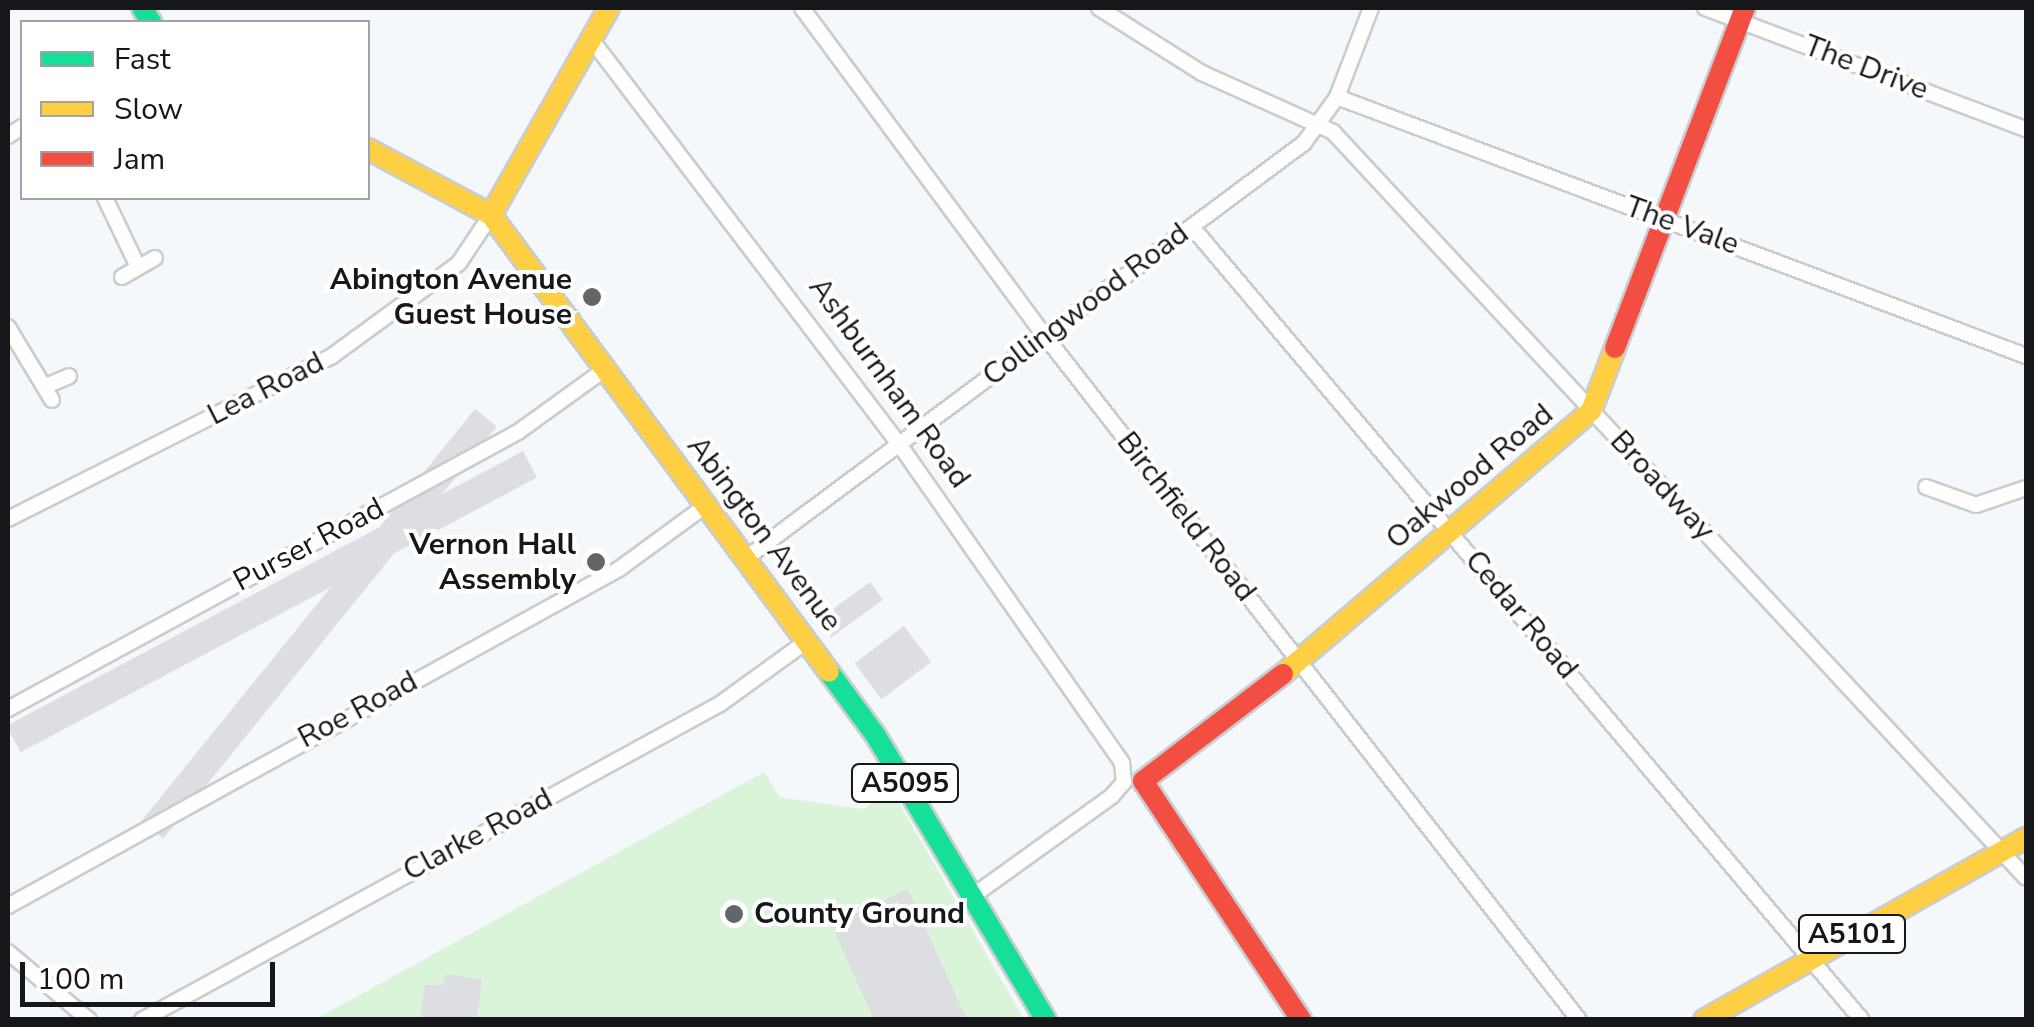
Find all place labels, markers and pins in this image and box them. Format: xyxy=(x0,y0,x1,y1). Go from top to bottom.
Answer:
place label: Abington Avenue Guest House xyxy=(330,262,572,332)
marker: Abington Avenue Guest House xyxy=(581,286,603,308)
place label: Vernon Hall Assembly xyxy=(409,527,576,598)
marker: Vernon Hall Assembly xyxy=(585,551,607,573)
place label: County Ground xyxy=(754,896,965,932)
marker: County Ground xyxy=(723,903,745,925)

